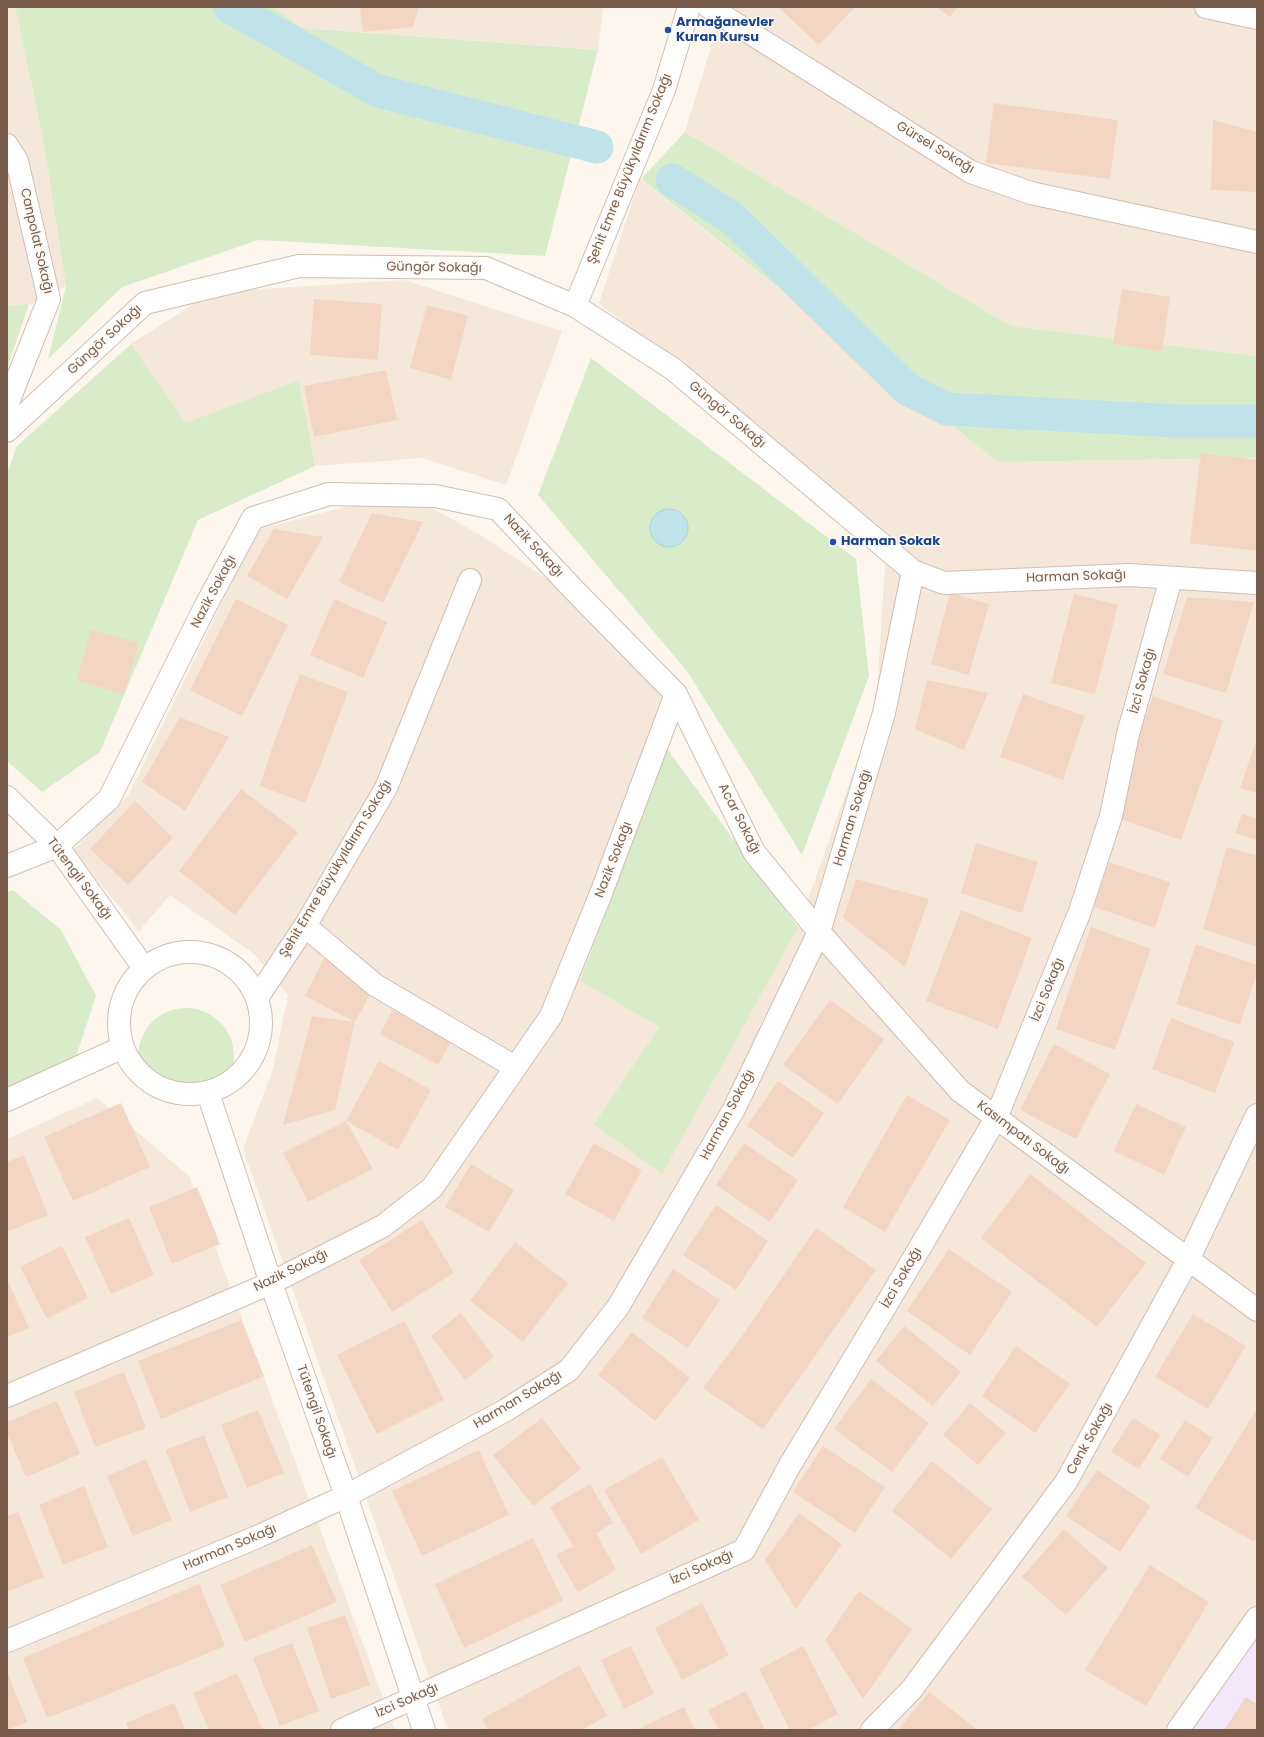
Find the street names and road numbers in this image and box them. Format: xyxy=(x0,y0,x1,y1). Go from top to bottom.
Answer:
street label: Şehit Emre Büyükyıldırım Sokağı xyxy=(584,71,676,267)
street label: Gürsel Sokağı xyxy=(893,119,977,177)
street label: Canpolat Sokağı xyxy=(16,187,56,295)
street label: Güngör Sokağı xyxy=(386,259,482,277)
street label: Güngör Sokağı xyxy=(65,302,145,378)
street label: Güngör Sokağı xyxy=(685,378,769,452)
street label: Nazik Sokağı xyxy=(500,511,566,581)
street label: Nazik Sokağı xyxy=(188,553,240,631)
street label: Harman Sokağı xyxy=(1026,567,1126,587)
street label: İzci Sokağı xyxy=(1127,647,1159,715)
street label: Harman Sokağı xyxy=(831,768,875,868)
street label: Şehit Emre Büyükyıldırım Sokağı xyxy=(277,777,395,961)
street label: Acar Sokağı xyxy=(715,781,763,857)
street label: Nazik Sokağı xyxy=(592,820,636,900)
street label: Tütengil Sokağı xyxy=(43,835,115,923)
street label: İzci Sokağı xyxy=(1028,956,1068,1024)
street label: Harman Sokağı xyxy=(698,1067,758,1163)
street label: Kasımpatı Sokağı xyxy=(973,1098,1073,1178)
street label: İzci Sokağı xyxy=(878,1245,926,1311)
street label: Nazik Sokağı xyxy=(251,1246,331,1296)
street label: Tütengil Sokağı xyxy=(293,1363,339,1461)
street label: Harman Sokağı xyxy=(471,1368,565,1432)
street label: Cenk Sokağı xyxy=(1064,1400,1116,1478)
street label: Harman Sokağı xyxy=(181,1521,279,1575)
street label: İzci Sokağı xyxy=(668,1547,736,1589)
street label: İzci Sokağı xyxy=(373,1680,441,1722)

